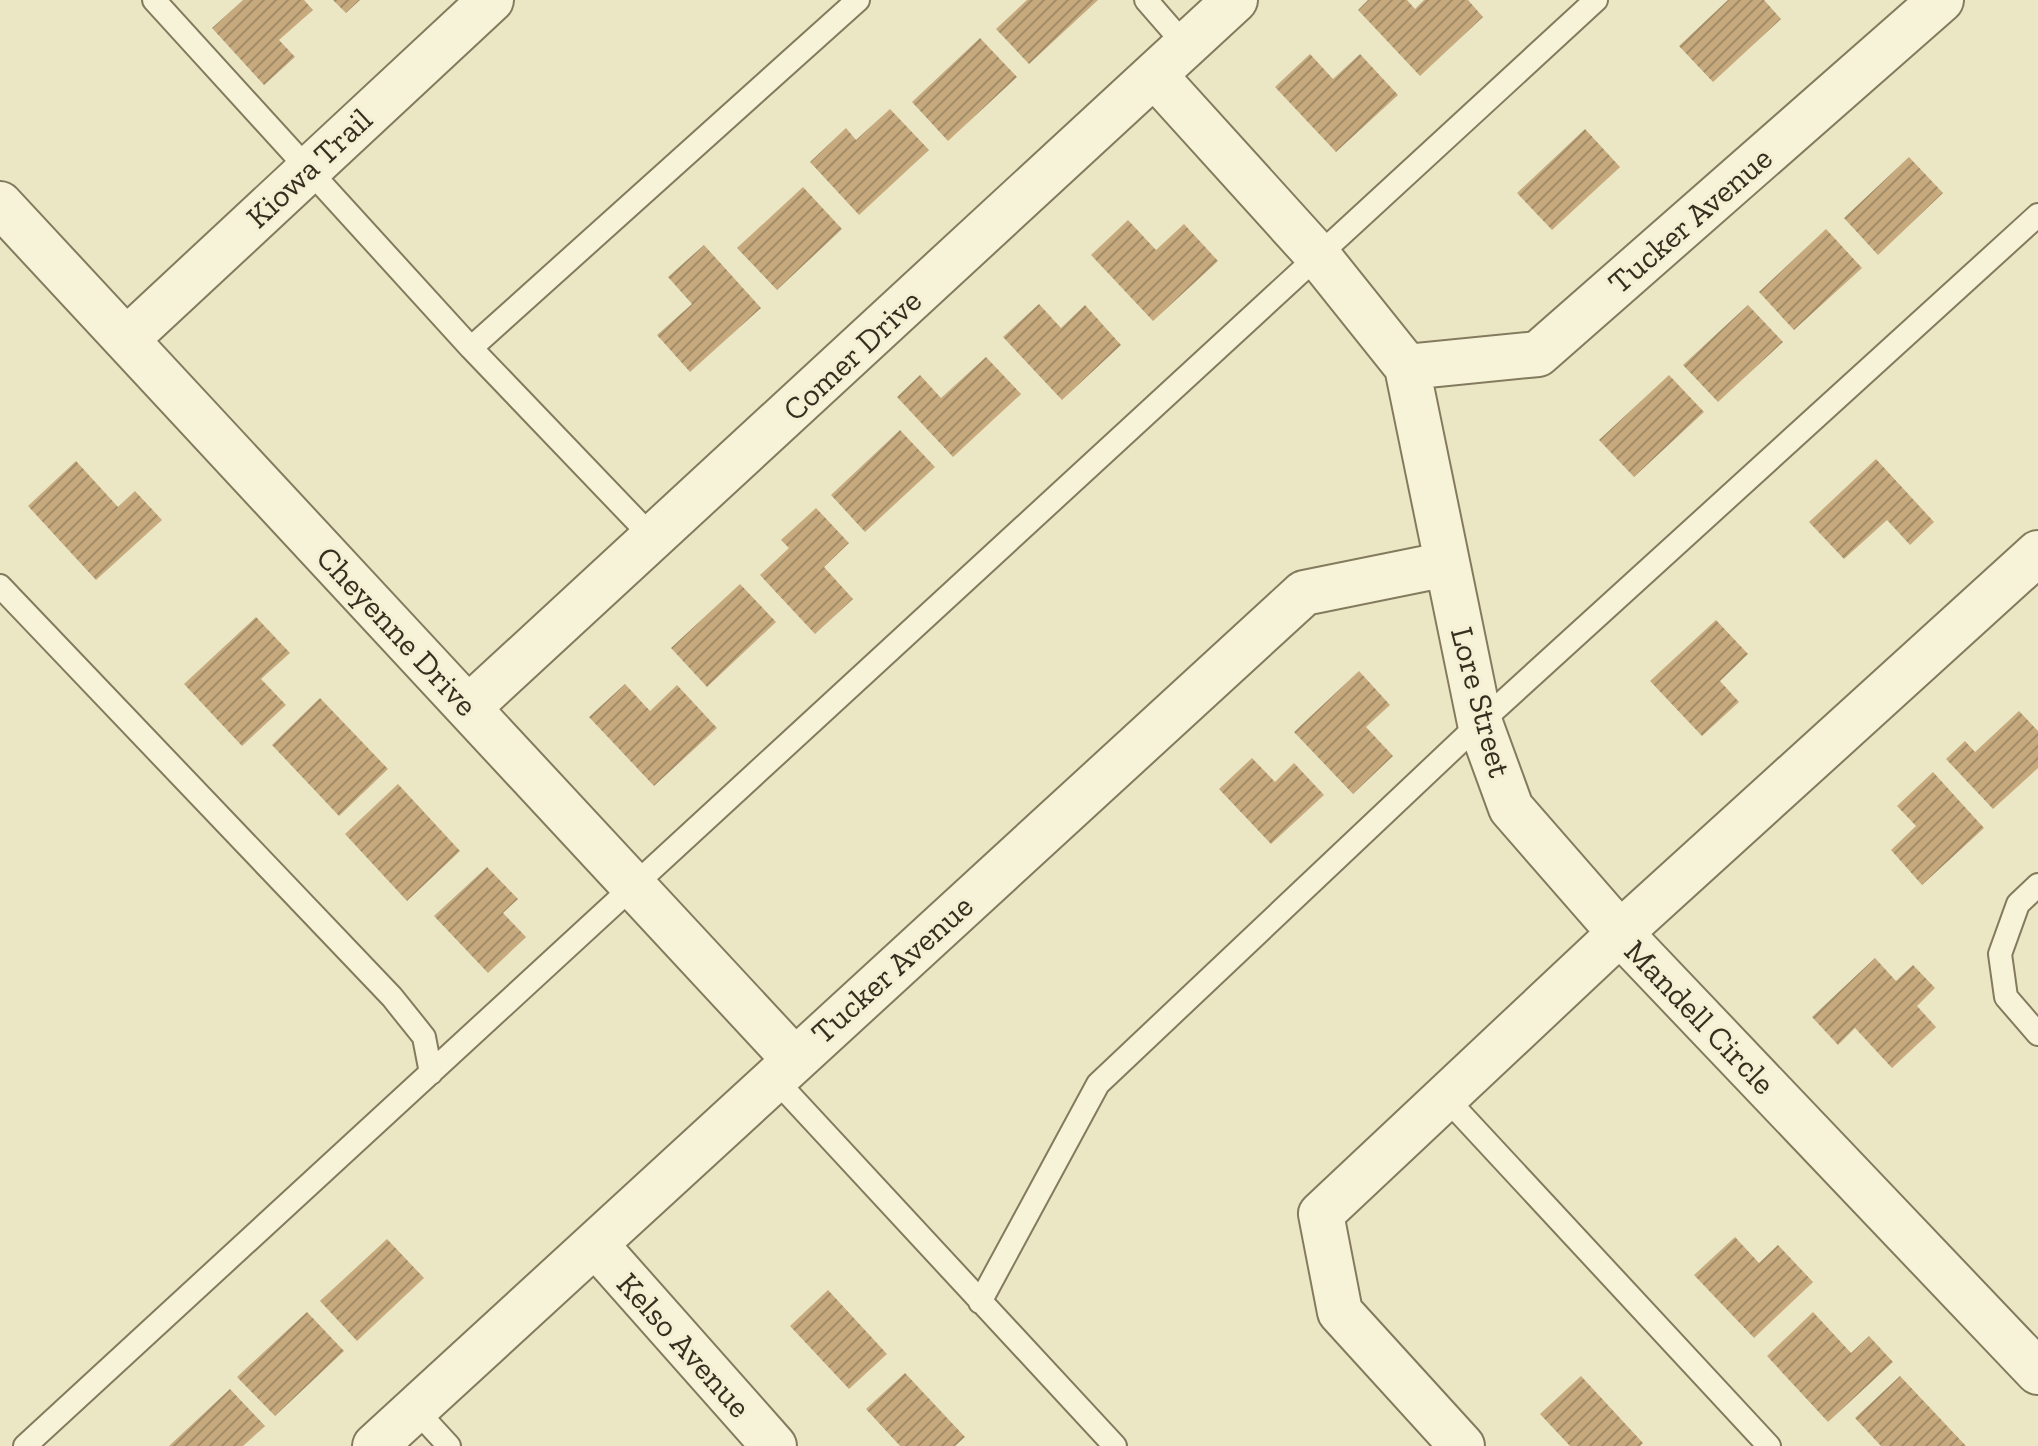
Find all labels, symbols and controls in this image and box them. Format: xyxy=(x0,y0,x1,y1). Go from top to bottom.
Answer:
street label: Kiowa Trail xyxy=(238,100,380,236)
street label: Tucker Avenue xyxy=(1600,139,1780,301)
street label: Comer Drive xyxy=(775,281,929,429)
street label: Cheyenne Drive xyxy=(309,538,485,724)
street label: Lore Street xyxy=(1443,623,1519,781)
street label: Tucker Avenue xyxy=(803,887,981,1051)
street label: Mandell Circle xyxy=(1617,932,1783,1102)
street label: Kelso Avenue xyxy=(609,1265,759,1425)

